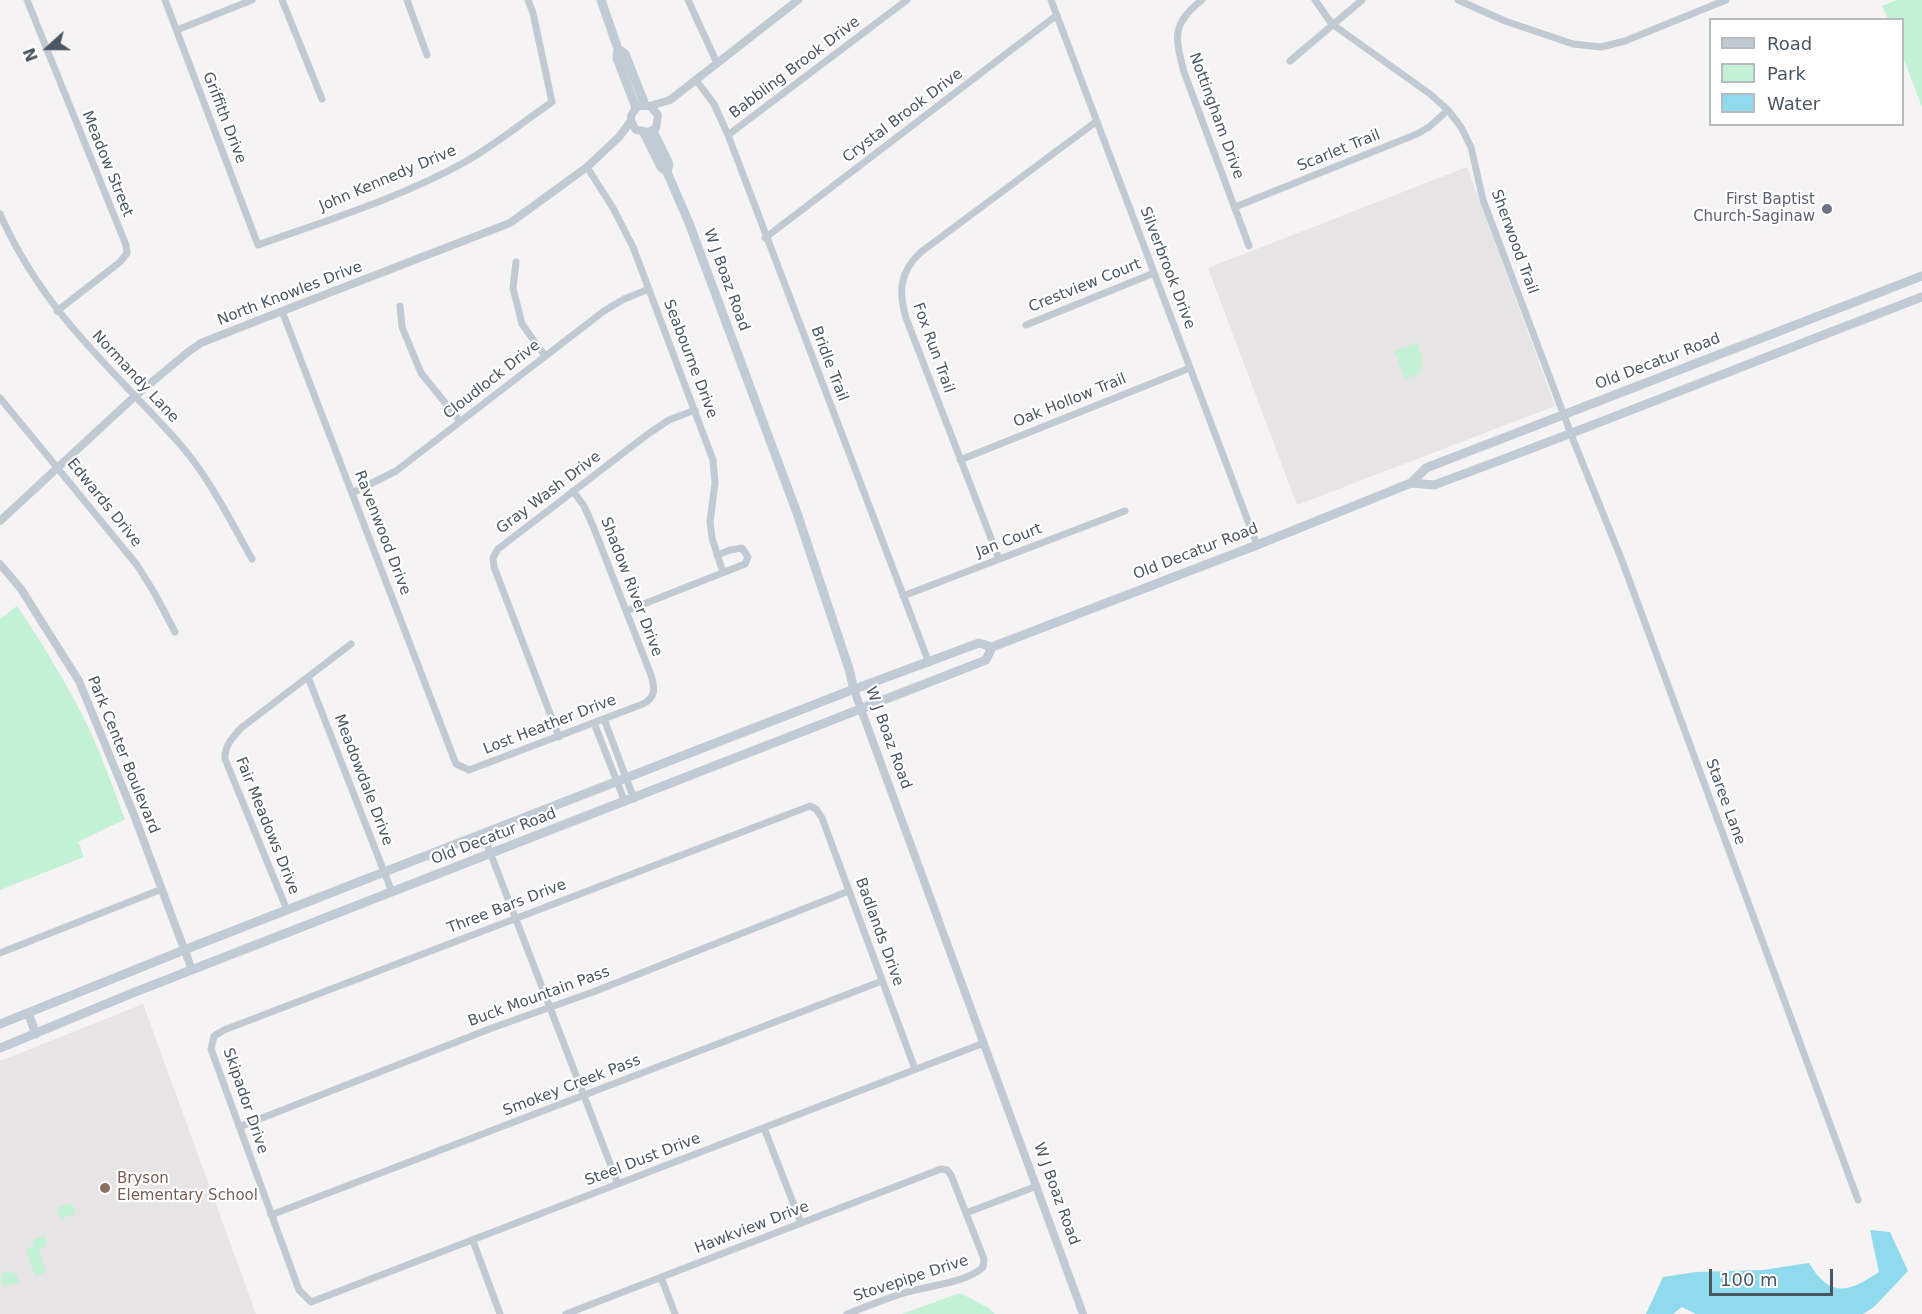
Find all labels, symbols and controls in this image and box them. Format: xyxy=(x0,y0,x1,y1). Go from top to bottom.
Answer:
street label: Babbling Brook Drive xyxy=(726,13,864,123)
north arrow xyxy=(18,18,78,78)
legend xyxy=(1709,18,1904,126)
text: Road xyxy=(1767,33,1812,54)
text: N xyxy=(19,45,42,64)
street label: Nottingham Drive xyxy=(1185,50,1247,182)
text: Park xyxy=(1767,63,1806,84)
street label: Crystal Brook Drive xyxy=(840,65,966,167)
street label: Griffith Drive xyxy=(198,70,250,166)
text: Water xyxy=(1767,93,1820,114)
street label: Meadow Street xyxy=(78,108,136,220)
street label: Scarlet Trail xyxy=(1295,126,1383,176)
street label: John Kennedy Drive xyxy=(317,142,459,216)
street label: Sherwood Trail xyxy=(1487,187,1541,297)
place label: First Baptist Church-Saginaw xyxy=(1693,191,1815,226)
marker: First Baptist Church-Saginaw xyxy=(1820,202,1834,216)
street label: Silverbrook Drive xyxy=(1135,204,1199,332)
street label: W J Boaz Road xyxy=(699,226,753,334)
street label: Crestview Court xyxy=(1026,255,1144,317)
street label: North Knowles Drive xyxy=(215,258,365,330)
street label: Seabourne Drive xyxy=(659,297,721,421)
street label: Fox Run Trail xyxy=(908,300,958,396)
street label: Bridle Trail xyxy=(806,324,852,404)
street label: Normandy Lane xyxy=(88,327,182,427)
street label: Old Decatur Road xyxy=(1593,330,1723,394)
street label: Cloudlock Drive xyxy=(440,337,544,423)
street label: Oak Hollow Trail xyxy=(1011,370,1129,432)
street label: Gray Wash Drive xyxy=(493,448,605,538)
street label: Edwards Drive xyxy=(63,455,145,551)
street label: Ravenwood Drive xyxy=(350,468,414,598)
street label: Shadow River Drive xyxy=(596,515,666,659)
street label: Jan Court xyxy=(974,520,1044,562)
street label: Old Decatur Road xyxy=(1131,520,1261,584)
street label: Park Center Boulevard xyxy=(83,674,163,836)
street label: W J Boaz Road xyxy=(861,684,915,792)
street label: Lost Heather Drive xyxy=(481,691,619,759)
street label: Meadowdale Drive xyxy=(330,712,396,848)
street label: Fair Meadows Drive xyxy=(231,755,303,897)
street label: Staree Lane xyxy=(1701,757,1749,847)
street label: Old Decatur Road xyxy=(429,805,559,869)
street label: Badlands Drive xyxy=(851,875,907,989)
street label: Three Bars Drive xyxy=(445,876,569,938)
street label: Buck Mountain Pass xyxy=(466,963,612,1031)
street label: Skipador Drive xyxy=(218,1046,272,1156)
street label: Smokey Creek Pass xyxy=(501,1051,643,1121)
street label: Steel Dust Drive xyxy=(583,1130,703,1190)
street label: W J Boaz Road xyxy=(1029,1140,1083,1248)
place label: Bryson Elementary School xyxy=(117,1170,258,1205)
marker: Bryson Elementary School xyxy=(98,1181,112,1195)
street label: Hawkview Drive xyxy=(692,1198,812,1258)
street label: Stovepipe Drive xyxy=(851,1252,971,1306)
scale bar xyxy=(1712,1257,1836,1295)
text: 100 m xyxy=(1720,1269,1778,1290)

